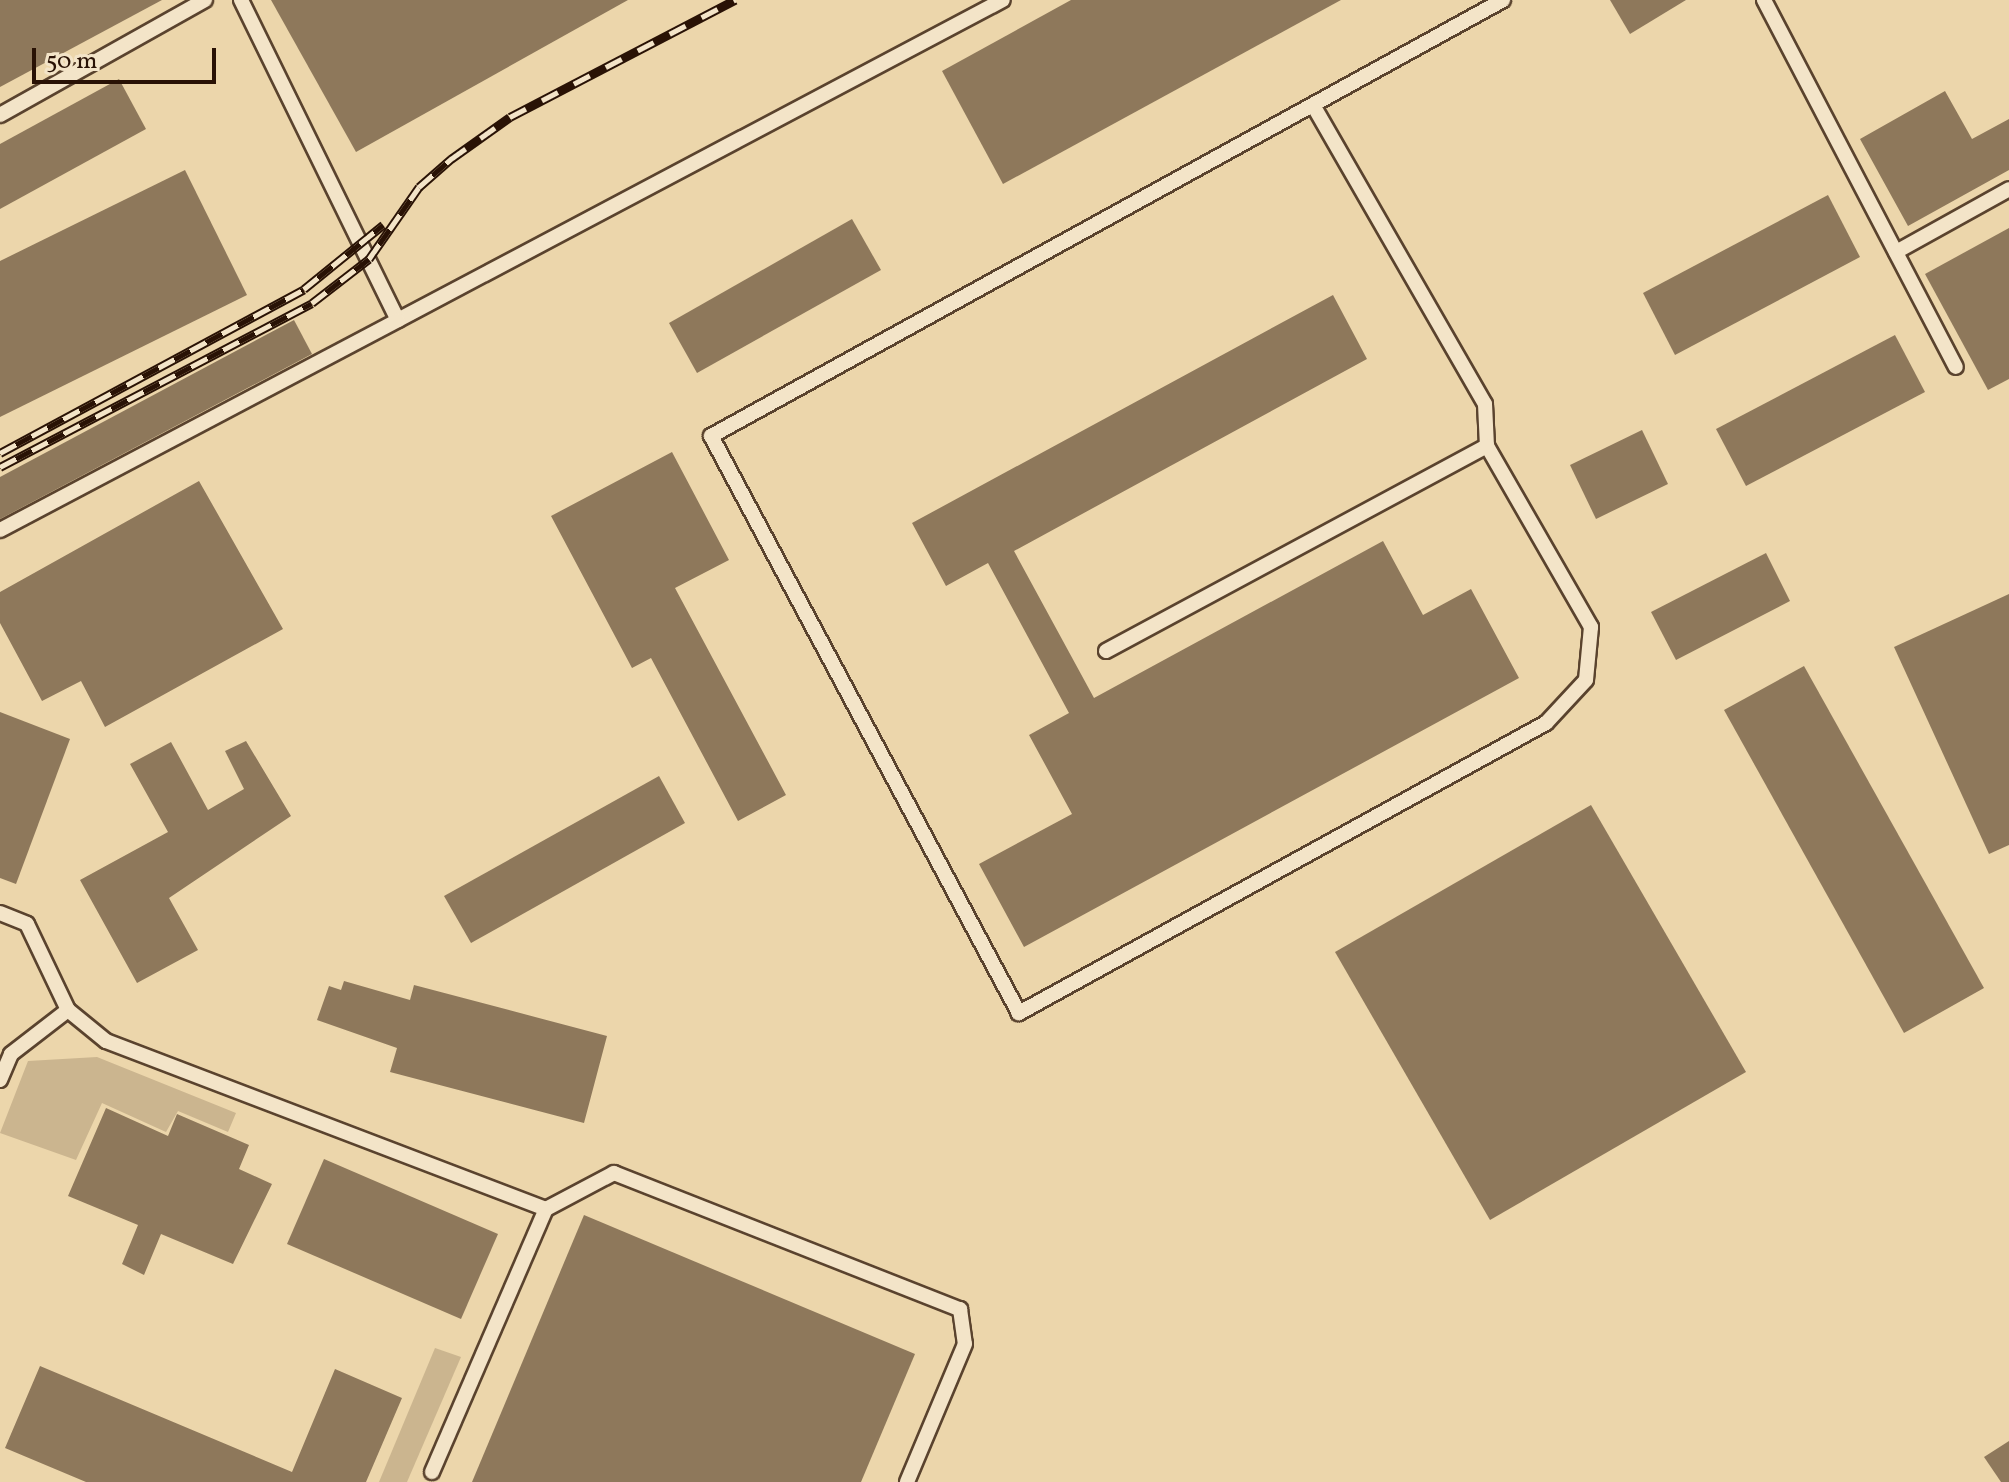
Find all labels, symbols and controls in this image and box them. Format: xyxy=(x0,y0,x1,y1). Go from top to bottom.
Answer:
scale bar xyxy=(36,32,220,82)
text: 50 m xyxy=(46,45,98,79)

